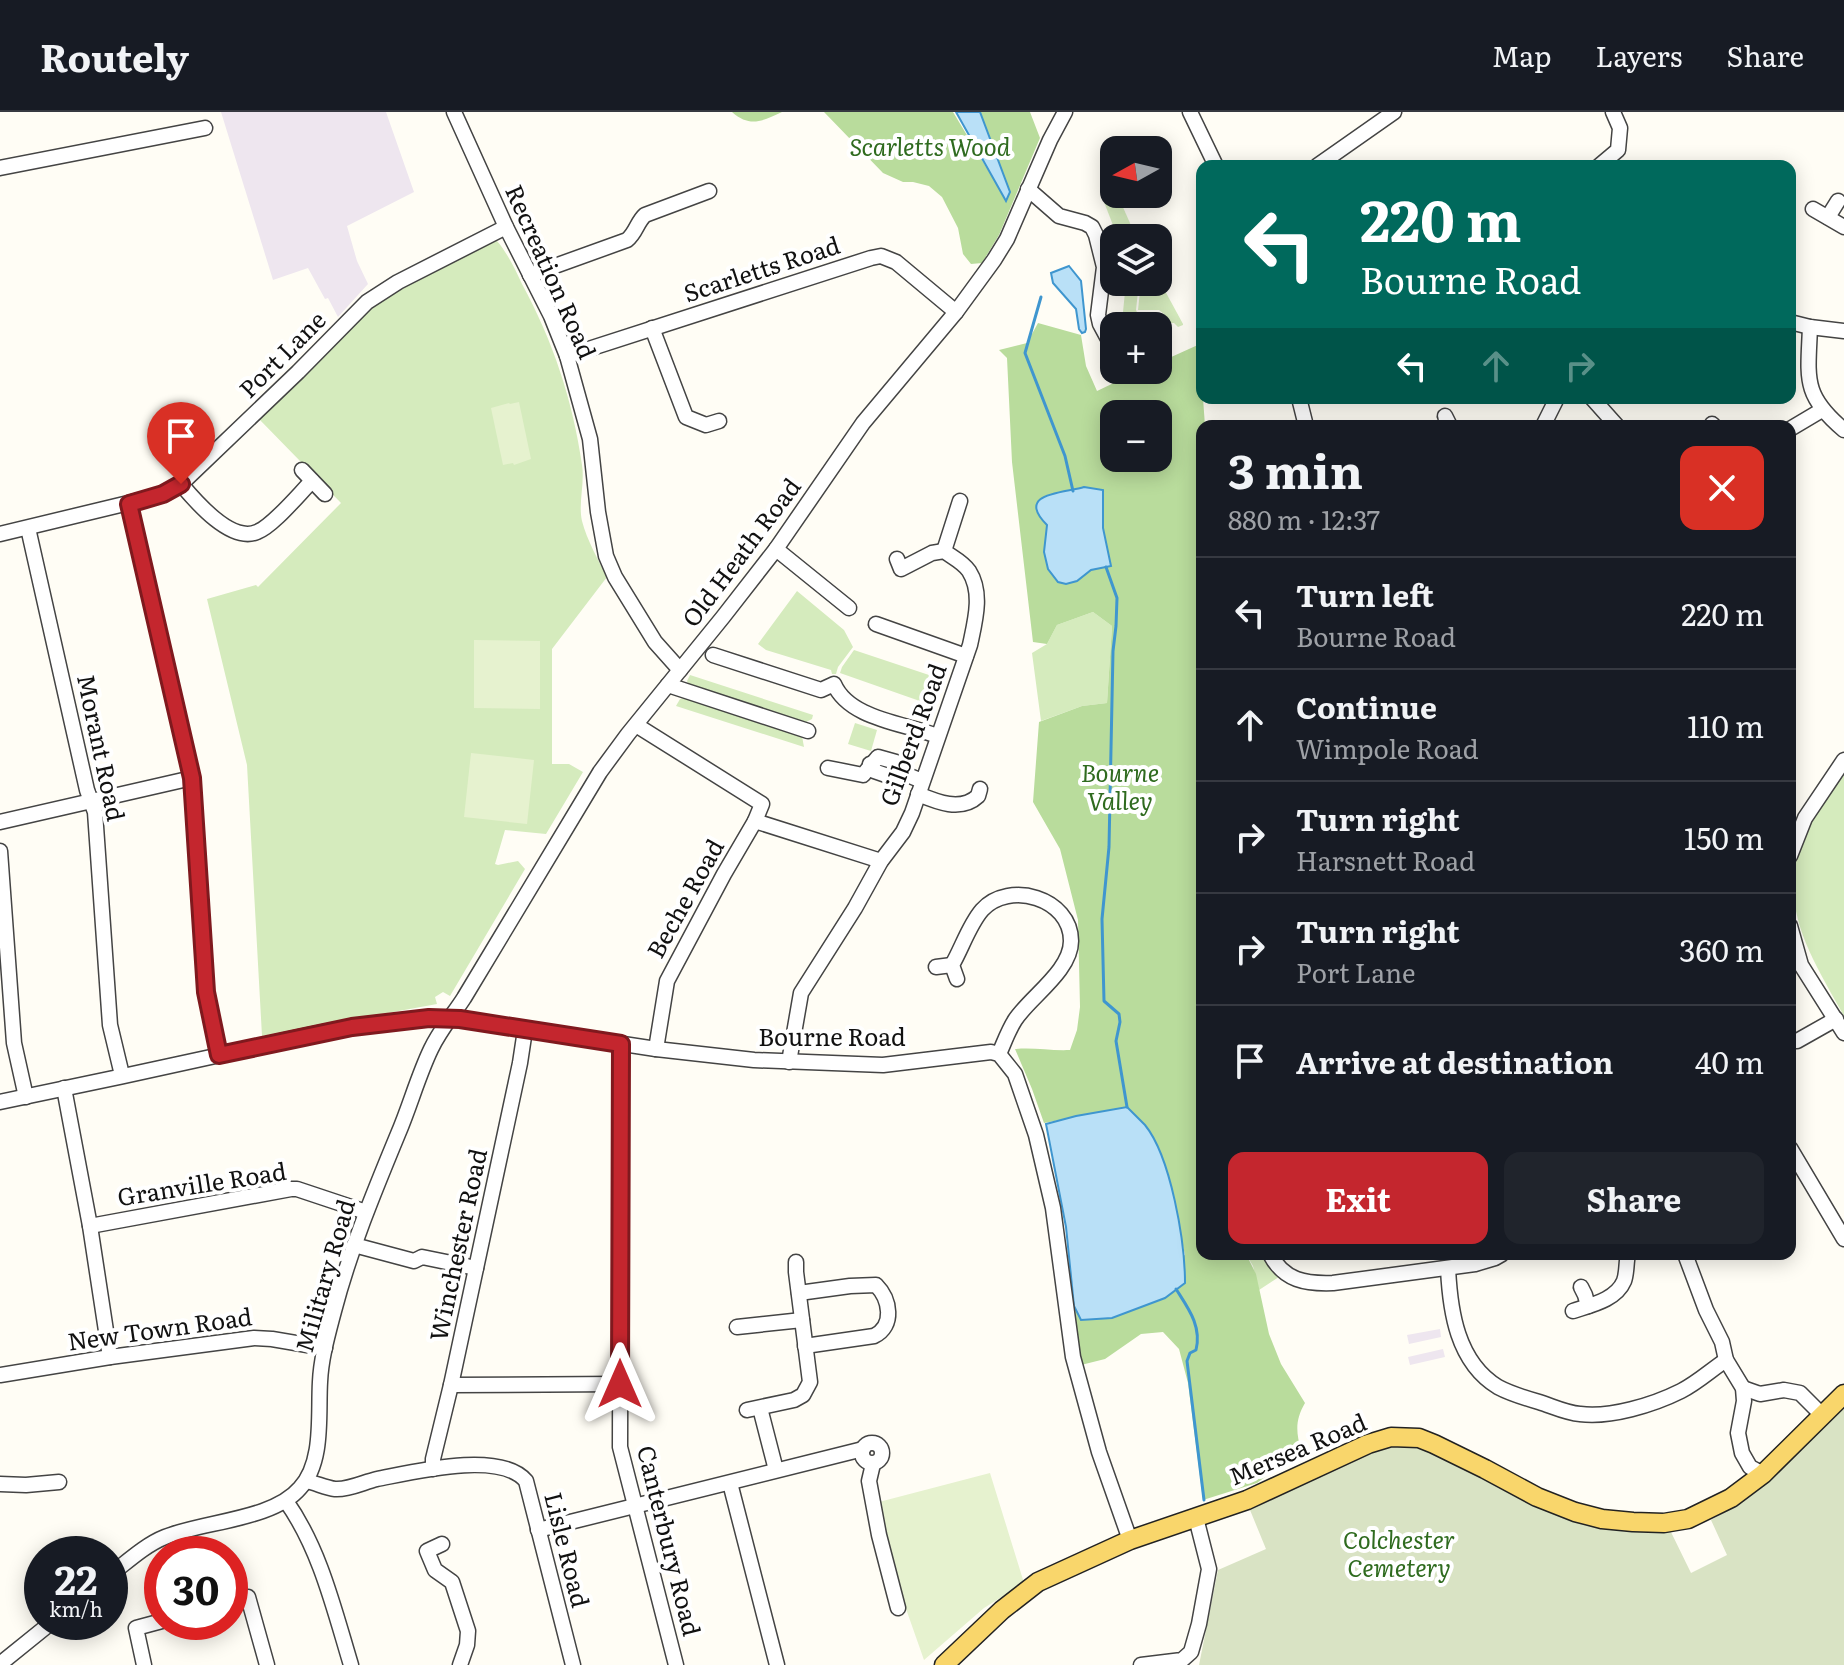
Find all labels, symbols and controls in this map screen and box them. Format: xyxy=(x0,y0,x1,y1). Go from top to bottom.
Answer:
text: Routely xyxy=(40,27,189,84)
text: Map xyxy=(1492,34,1551,76)
text: Layers xyxy=(1595,34,1682,76)
text: Share xyxy=(1726,34,1804,76)
park label: Scarletts Wood xyxy=(849,128,1011,163)
north arrow xyxy=(1100,136,1172,208)
map controls xyxy=(1100,136,1172,472)
text: 220 m xyxy=(1360,176,1522,259)
street label: Recreation Road xyxy=(498,178,606,364)
icon: left xyxy=(1228,192,1332,296)
button: layers xyxy=(1100,224,1172,296)
street label: Scarletts Road xyxy=(679,226,844,309)
text: Bourne Road xyxy=(1360,252,1581,305)
street label: Port Lane xyxy=(230,302,333,405)
button: + xyxy=(1100,312,1172,384)
icon: left xyxy=(1390,344,1434,388)
icon: ahead xyxy=(1474,344,1518,388)
icon: right xyxy=(1558,344,1602,388)
button: − xyxy=(1100,400,1172,472)
pin xyxy=(147,402,215,484)
icon: arrive xyxy=(159,414,203,458)
text: 3 min xyxy=(1228,433,1363,504)
button: close xyxy=(1680,446,1764,530)
street label: Old Heath Road xyxy=(672,469,808,633)
text: 880 m · 12:37 xyxy=(1228,499,1380,538)
text: Turn left xyxy=(1296,572,1434,616)
icon: left xyxy=(1228,591,1272,635)
text: 220 m xyxy=(1681,591,1764,635)
text: Bourne Road xyxy=(1296,616,1456,655)
street label: Gilberd Road xyxy=(870,658,954,810)
street label: Morant Road xyxy=(70,671,135,824)
text: Continue xyxy=(1296,684,1437,728)
icon: ahead xyxy=(1228,703,1272,747)
text: 110 m xyxy=(1687,703,1764,747)
text: Wimpole Road xyxy=(1296,728,1479,767)
park label: Bourne Valley xyxy=(1081,754,1159,817)
text: Turn right xyxy=(1296,796,1460,840)
icon: right xyxy=(1228,815,1272,859)
text: 150 m xyxy=(1684,815,1764,859)
street label: Beche Road xyxy=(637,832,731,964)
text: Harsnett Road xyxy=(1296,840,1475,879)
text: Turn right xyxy=(1296,908,1460,952)
icon: right xyxy=(1228,927,1272,971)
text: 360 m xyxy=(1679,927,1764,971)
text: Port Lane xyxy=(1296,952,1416,991)
street label: Bourne Road xyxy=(758,1018,906,1053)
icon: arrive xyxy=(1228,1039,1272,1083)
text: Arrive at destination xyxy=(1296,1039,1613,1083)
text: 40 m xyxy=(1695,1039,1764,1083)
street label: Winchester Road xyxy=(419,1145,494,1344)
street label: Granville Road xyxy=(115,1152,289,1213)
button: Exit xyxy=(1228,1152,1488,1244)
button: Share xyxy=(1504,1152,1764,1244)
street label: Military Road xyxy=(285,1194,362,1356)
street label: New Town Road xyxy=(65,1297,254,1358)
position arrow xyxy=(578,1342,662,1426)
street label: Mersea Road xyxy=(1223,1403,1372,1492)
street label: Canterbury Road xyxy=(630,1442,711,1639)
street label: Lisle Road xyxy=(537,1488,600,1611)
park label: Colchester Cemetery xyxy=(1343,1521,1455,1584)
speed limit sign: 30 xyxy=(144,1536,248,1640)
text: 22 xyxy=(55,1548,97,1607)
text: km/h xyxy=(49,1593,103,1623)

